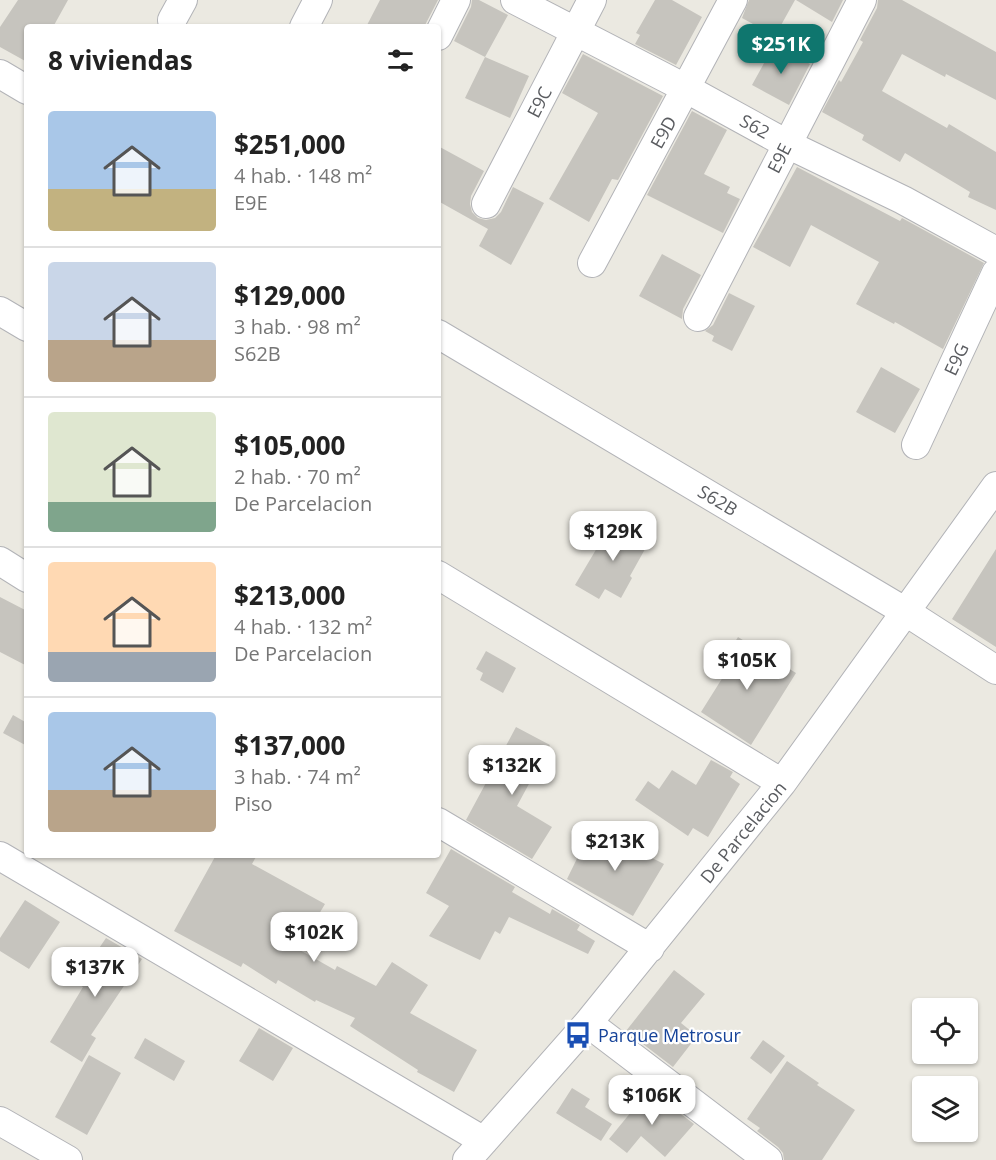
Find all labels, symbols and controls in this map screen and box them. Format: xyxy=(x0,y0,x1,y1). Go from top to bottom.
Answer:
pin: $251K xyxy=(739,24,823,75)
text: $251K xyxy=(751,30,811,57)
text: 8 viviendas xyxy=(48,42,193,78)
icon: filters xyxy=(384,44,417,77)
street label: E9C xyxy=(521,82,557,122)
street label: S62 xyxy=(736,108,774,144)
street label: E9D xyxy=(644,112,682,152)
text: $251,000 xyxy=(234,126,345,162)
icon: home xyxy=(96,135,168,207)
street label: E9E xyxy=(761,139,797,177)
text: 4 hab. · 148 m² xyxy=(234,162,372,189)
text: E9E xyxy=(234,189,268,216)
text: $129,000 xyxy=(234,277,345,313)
icon: home xyxy=(96,286,168,358)
text: 3 hab. · 98 m² xyxy=(234,313,361,340)
street label: E9G xyxy=(938,339,974,379)
text: S62B xyxy=(234,340,281,367)
text: $105,000 xyxy=(234,427,345,463)
icon: home xyxy=(96,436,168,508)
text: 2 hab. · 70 m² xyxy=(234,463,361,490)
street label: S62B xyxy=(694,479,742,521)
text: De Parcelacion xyxy=(234,490,372,517)
pin: $129K xyxy=(571,511,655,562)
text: $129K xyxy=(583,517,643,544)
text: $213,000 xyxy=(234,577,345,613)
icon: home xyxy=(96,586,168,658)
text: 4 hab. · 132 m² xyxy=(234,613,372,640)
text: De Parcelacion xyxy=(234,640,372,667)
pin: $105K xyxy=(705,640,789,691)
text: $105K xyxy=(717,646,777,673)
text: $137,000 xyxy=(234,727,345,763)
icon: home xyxy=(96,736,168,808)
pin: $132K xyxy=(470,745,554,796)
text: $132K xyxy=(482,751,542,778)
text: 3 hab. · 74 m² xyxy=(234,763,361,790)
street label: De Parcelacion xyxy=(695,776,791,888)
text: Piso xyxy=(234,790,273,817)
pin: $213K xyxy=(573,821,657,872)
text: $213K xyxy=(585,827,645,854)
pin: $102K xyxy=(272,912,356,963)
text: $102K xyxy=(284,918,344,945)
pin: $137K xyxy=(53,947,137,998)
text: $137K xyxy=(65,953,125,980)
map controls xyxy=(912,998,978,1142)
button: locate xyxy=(912,998,978,1064)
bus stop icon: Parque Metrosur xyxy=(563,1020,593,1050)
place label: Parque Metrosur xyxy=(598,1023,742,1047)
pin: $106K xyxy=(610,1075,694,1126)
button: layers xyxy=(912,1076,978,1142)
text: $106K xyxy=(622,1081,682,1108)

